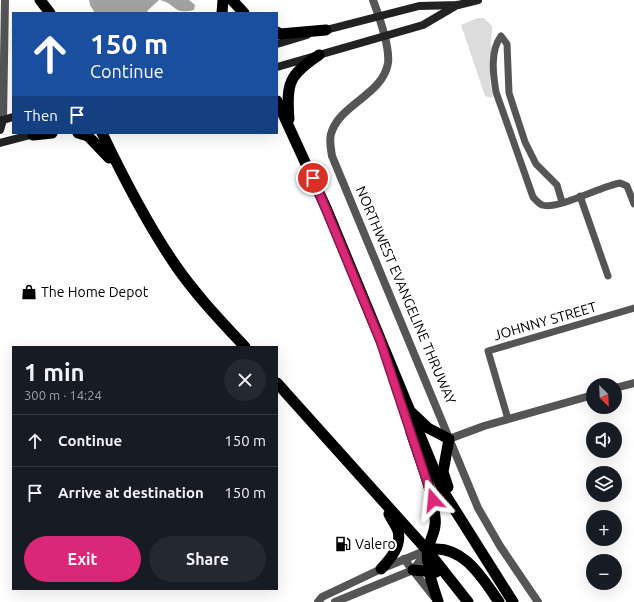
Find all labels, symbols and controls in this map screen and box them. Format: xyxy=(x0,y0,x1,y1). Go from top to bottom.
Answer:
icon: ahead xyxy=(24,28,76,80)
text: 150 m xyxy=(90,28,168,59)
text: Continue xyxy=(90,61,164,81)
icon: arrive xyxy=(66,104,88,126)
text: Then xyxy=(24,107,58,124)
pin xyxy=(296,161,330,195)
icon: arrive xyxy=(302,167,324,189)
street label: NORTHWEST EVANGELINE THRUWAY xyxy=(353,184,459,406)
shop icon: The Home Depot xyxy=(20,283,38,301)
place label: The Home Depot xyxy=(41,284,149,300)
street label: JOHNNY STREET xyxy=(492,299,598,343)
text: 1 min xyxy=(24,359,85,386)
button: close xyxy=(224,359,266,401)
north arrow xyxy=(586,378,622,414)
map controls xyxy=(586,378,622,590)
text: 300 m · 14:24 xyxy=(24,388,102,402)
button: sound xyxy=(586,422,622,458)
icon: ahead xyxy=(24,430,46,452)
text: Continue xyxy=(58,432,122,449)
text: 150 m xyxy=(224,432,266,449)
button: layers xyxy=(586,466,622,502)
position arrow xyxy=(412,479,454,521)
icon: arrive xyxy=(24,482,46,504)
text: Arrive at destination xyxy=(58,484,204,501)
text: 150 m xyxy=(224,484,266,501)
button: + xyxy=(586,510,622,546)
fuel station icon: Valero xyxy=(334,535,352,553)
button: Exit xyxy=(24,536,141,582)
button: Share xyxy=(149,536,266,582)
place label: Valero xyxy=(355,536,396,552)
button: − xyxy=(586,554,622,590)

